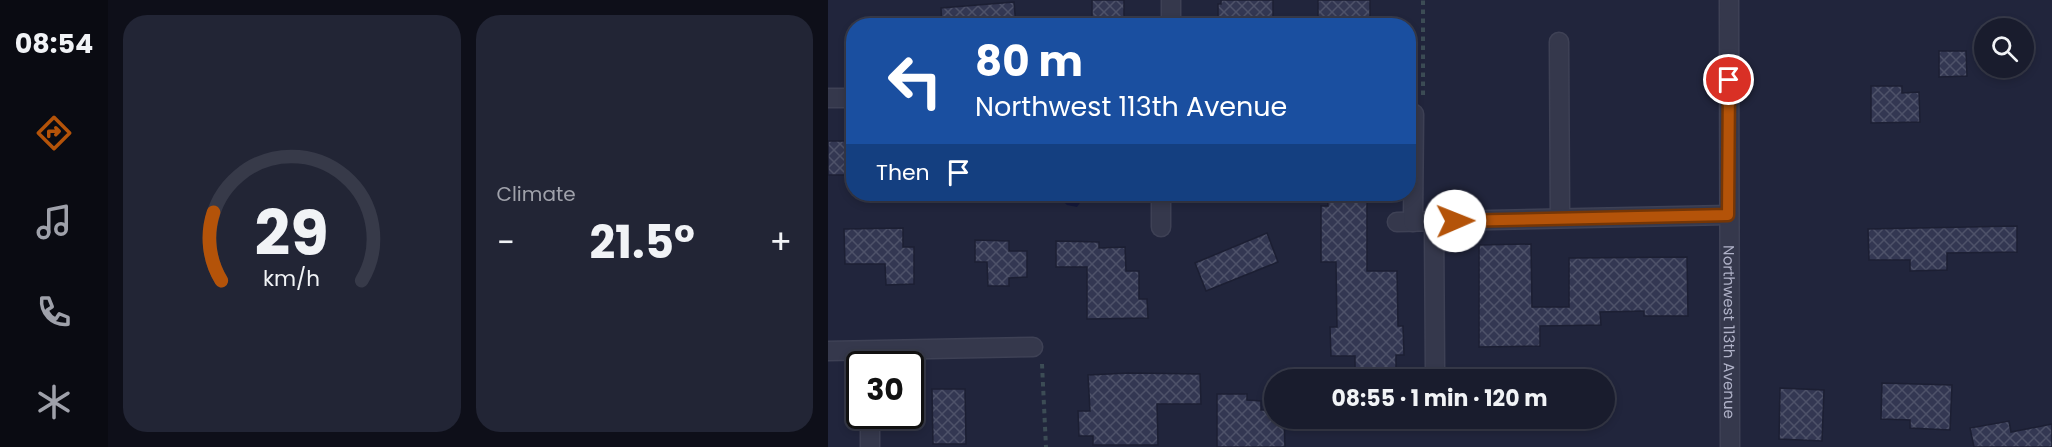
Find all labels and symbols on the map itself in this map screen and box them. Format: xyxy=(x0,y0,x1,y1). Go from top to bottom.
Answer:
pin xyxy=(1703,54,1754,105)
position arrow xyxy=(1423,189,1487,253)
street label: Northwest 113th Avenue xyxy=(1719,245,1740,419)
speed limit sign: 30 xyxy=(846,351,924,429)

